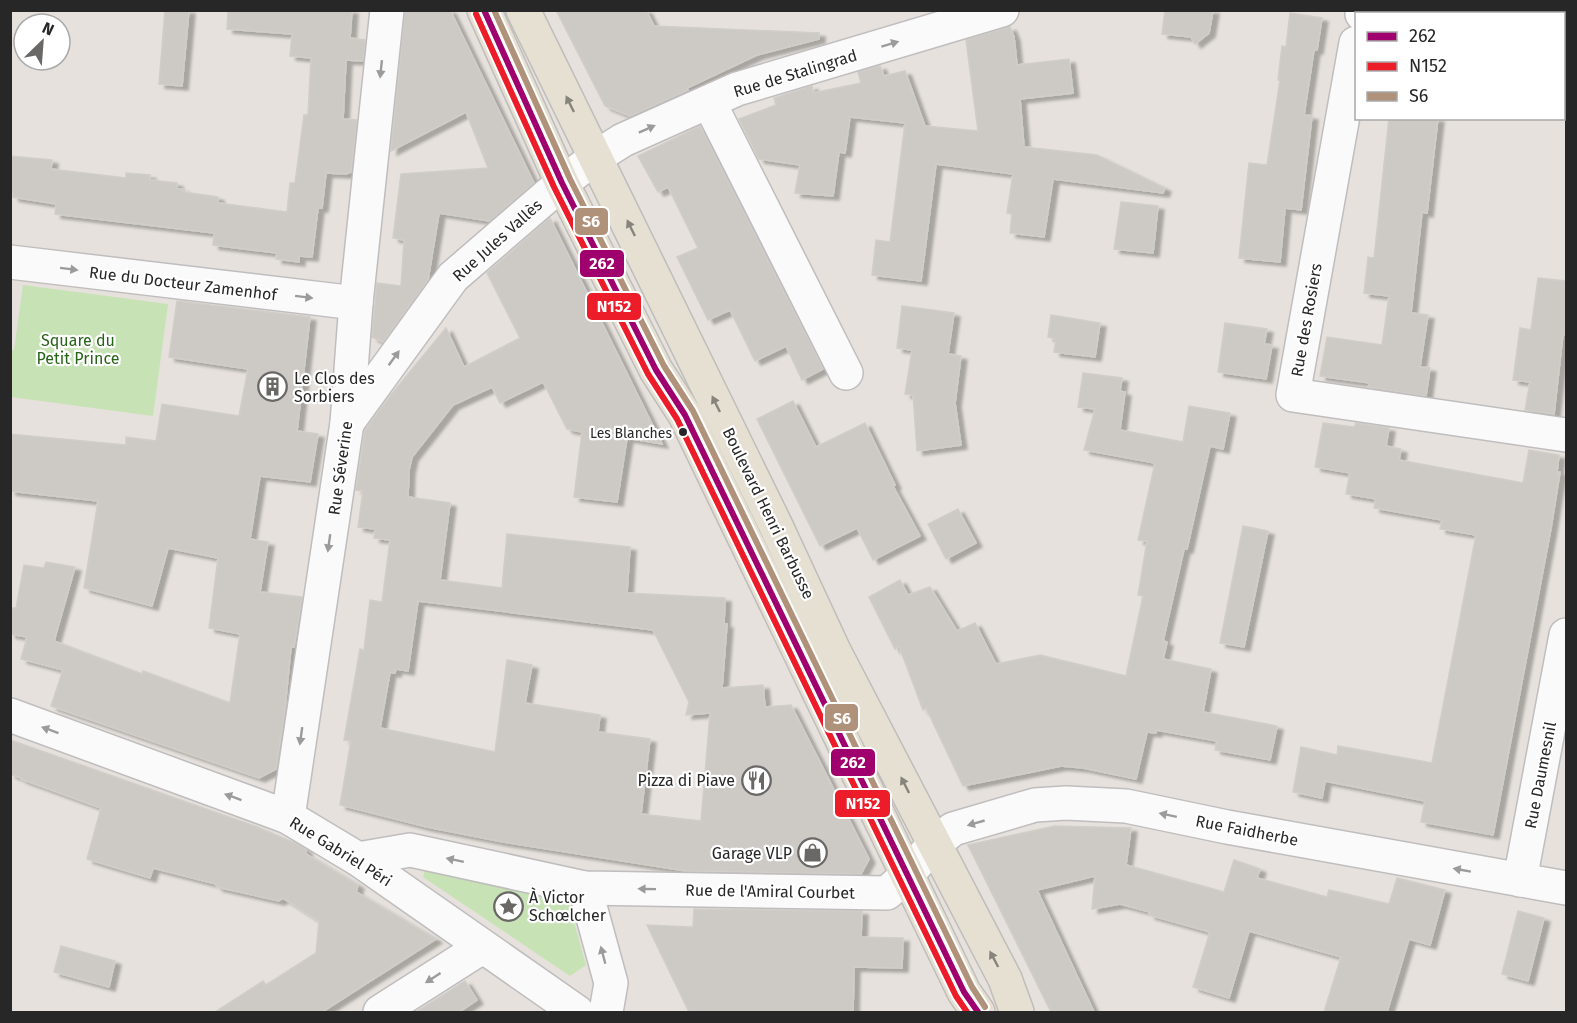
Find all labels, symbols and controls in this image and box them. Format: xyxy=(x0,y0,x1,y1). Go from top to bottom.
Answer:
north arrow xyxy=(12,12,72,72)
legend xyxy=(1355,12,1565,120)
text: N xyxy=(39,18,57,40)
text: 262 xyxy=(1409,25,1436,47)
one-way arrow xyxy=(881,39,899,48)
street label: Rue de Stalingrad xyxy=(731,46,859,101)
text: N152 xyxy=(1409,55,1447,77)
one-way arrow xyxy=(376,59,386,78)
text: S6 xyxy=(1409,85,1428,107)
one-way arrow xyxy=(565,96,575,113)
one-way arrow xyxy=(639,124,657,134)
street label: Rue Jules Vallès xyxy=(449,195,546,285)
line badge: S6 xyxy=(574,207,609,236)
text: S6 xyxy=(582,212,600,231)
one-way arrow xyxy=(626,220,635,237)
line badge: 262 xyxy=(579,249,625,278)
text: 262 xyxy=(589,254,615,273)
street label: Rue des Rosiers xyxy=(1287,262,1326,378)
street label: Rue du Docteur Zamenhof xyxy=(88,263,280,305)
one-way arrow xyxy=(59,264,78,274)
one-way arrow xyxy=(294,292,313,302)
line badge: N152 xyxy=(586,292,642,321)
text: N152 xyxy=(597,297,631,316)
park label: Square du Petit Prince xyxy=(37,331,119,368)
one-way arrow xyxy=(388,351,400,367)
place label: Le Clos des Sorbiers xyxy=(294,369,375,406)
building icon: Le Clos des Sorbiers xyxy=(257,371,289,403)
one-way arrow xyxy=(712,395,721,412)
street label: Rue Séverine xyxy=(325,420,356,516)
street label: Boulevard Henri Barbusse xyxy=(719,424,818,602)
place label: Les Blanches xyxy=(590,425,672,442)
marker: Les Blanches xyxy=(677,426,689,438)
one-way arrow xyxy=(325,533,334,552)
line badge: S6 xyxy=(824,703,859,732)
text: S6 xyxy=(833,709,851,728)
street label: Rue Daumesnil xyxy=(1521,720,1560,830)
one-way arrow xyxy=(41,724,59,734)
one-way arrow xyxy=(296,726,305,745)
line badge: 262 xyxy=(830,748,876,777)
text: 262 xyxy=(840,753,866,772)
restaurant icon: Pizza di Piave xyxy=(740,764,772,796)
place label: Pizza di Piave xyxy=(637,771,735,790)
one-way arrow xyxy=(901,777,910,794)
line badge: N152 xyxy=(834,789,891,818)
one-way arrow xyxy=(224,791,242,801)
text: N152 xyxy=(846,794,880,813)
one-way arrow xyxy=(1158,809,1177,819)
street label: Rue Faidherbe xyxy=(1194,811,1300,850)
street label: Rue Gabriel Péri xyxy=(286,812,395,890)
one-way arrow xyxy=(967,819,985,828)
shop icon: Garage VLP xyxy=(797,837,829,869)
place label: Garage VLP xyxy=(712,844,792,863)
one-way arrow xyxy=(446,854,464,864)
one-way arrow xyxy=(1453,865,1472,874)
street label: Rue de l'Amiral Courbet xyxy=(685,881,855,902)
one-way arrow xyxy=(637,884,656,894)
place label: À Victor Schœlcher xyxy=(529,887,607,925)
place icon: À Victor Schœlcher xyxy=(492,890,524,922)
one-way arrow xyxy=(598,946,608,965)
one-way arrow xyxy=(989,950,999,967)
one-way arrow xyxy=(425,973,441,984)

